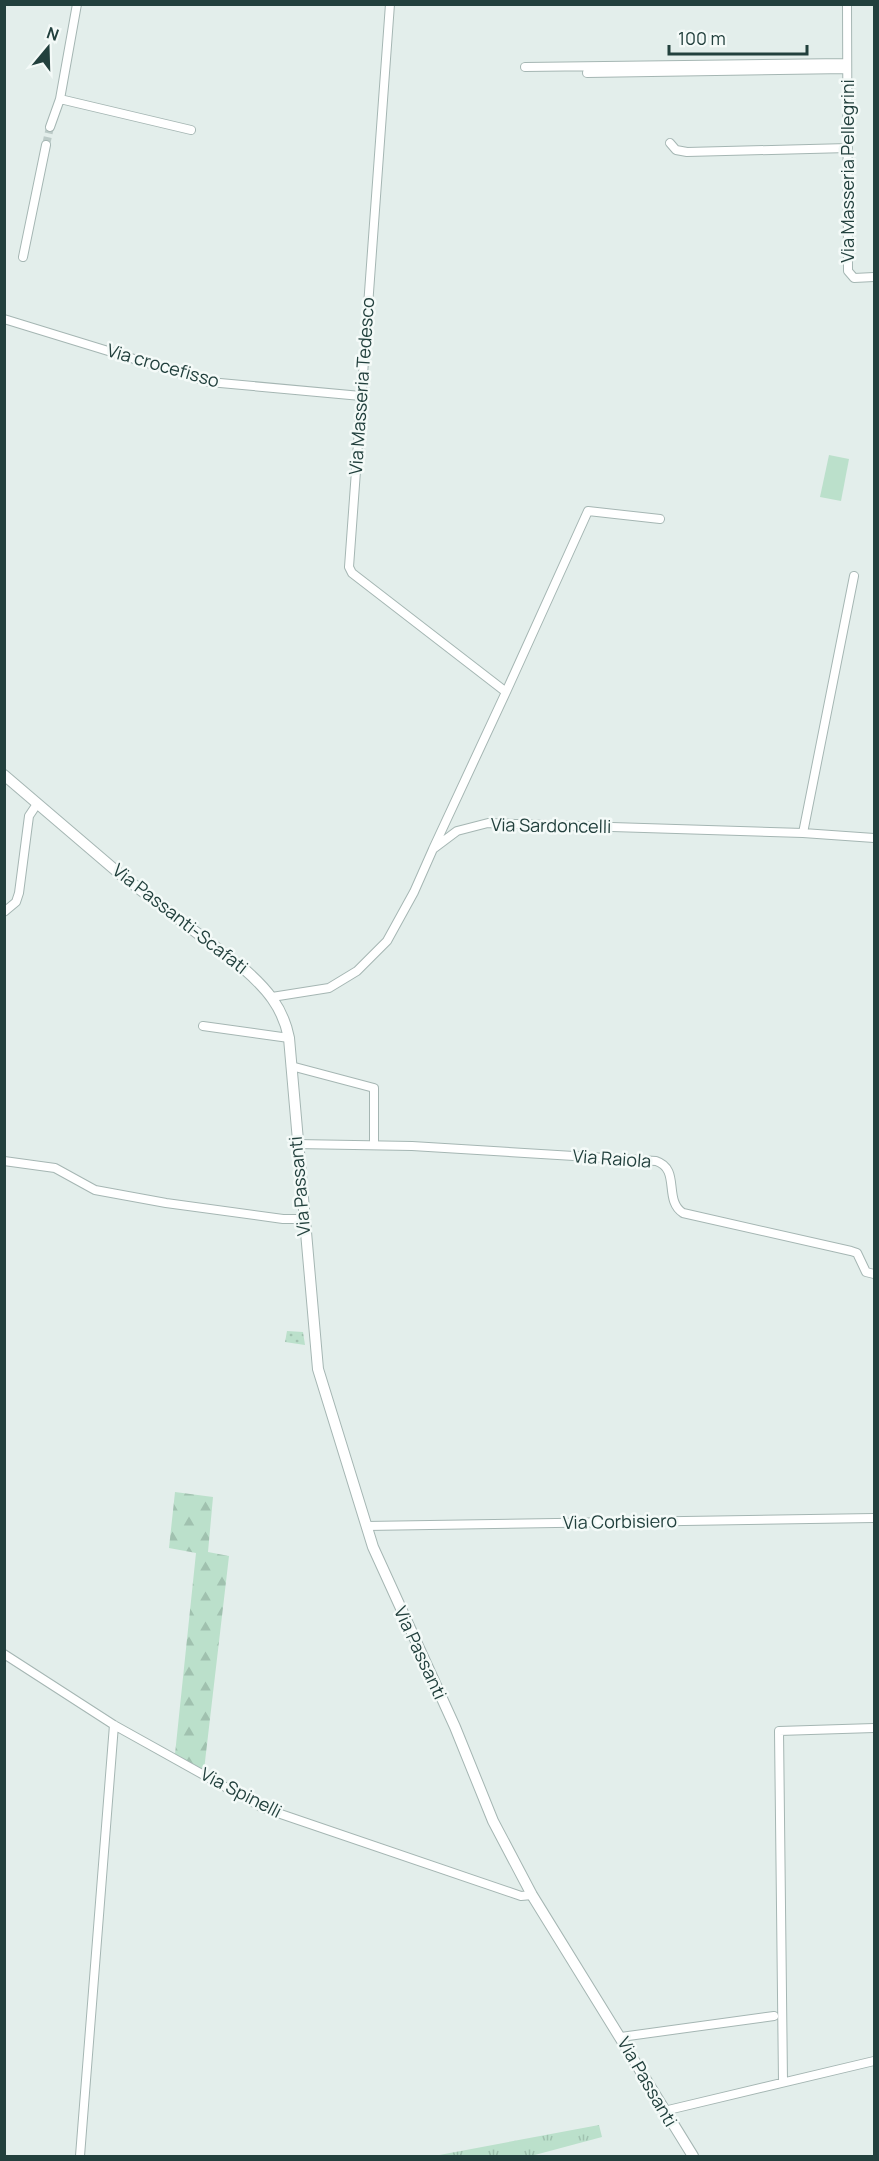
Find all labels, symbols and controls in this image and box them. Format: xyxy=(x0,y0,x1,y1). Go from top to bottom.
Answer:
north arrow xyxy=(18,18,78,78)
scale bar xyxy=(669,18,807,56)
text: N xyxy=(44,22,62,46)
text: 100 m xyxy=(678,26,726,50)
street label: Via Masseria Pellegrini xyxy=(835,79,859,263)
street label: Via Masseria Tedesco xyxy=(343,296,379,476)
street label: Via crocefisso xyxy=(104,338,222,393)
street label: Via Sardoncelli xyxy=(491,812,611,838)
street label: Via Passanti-Scafati xyxy=(108,858,253,979)
street label: Via Passanti xyxy=(283,1135,315,1237)
street label: Via Raiola xyxy=(572,1143,652,1173)
street label: Via Corbisiero xyxy=(563,1508,677,1534)
street label: Via Passanti xyxy=(389,1602,453,1703)
street label: Via Spinelli xyxy=(197,1761,286,1823)
street label: Via Passanti xyxy=(613,2032,683,2131)

